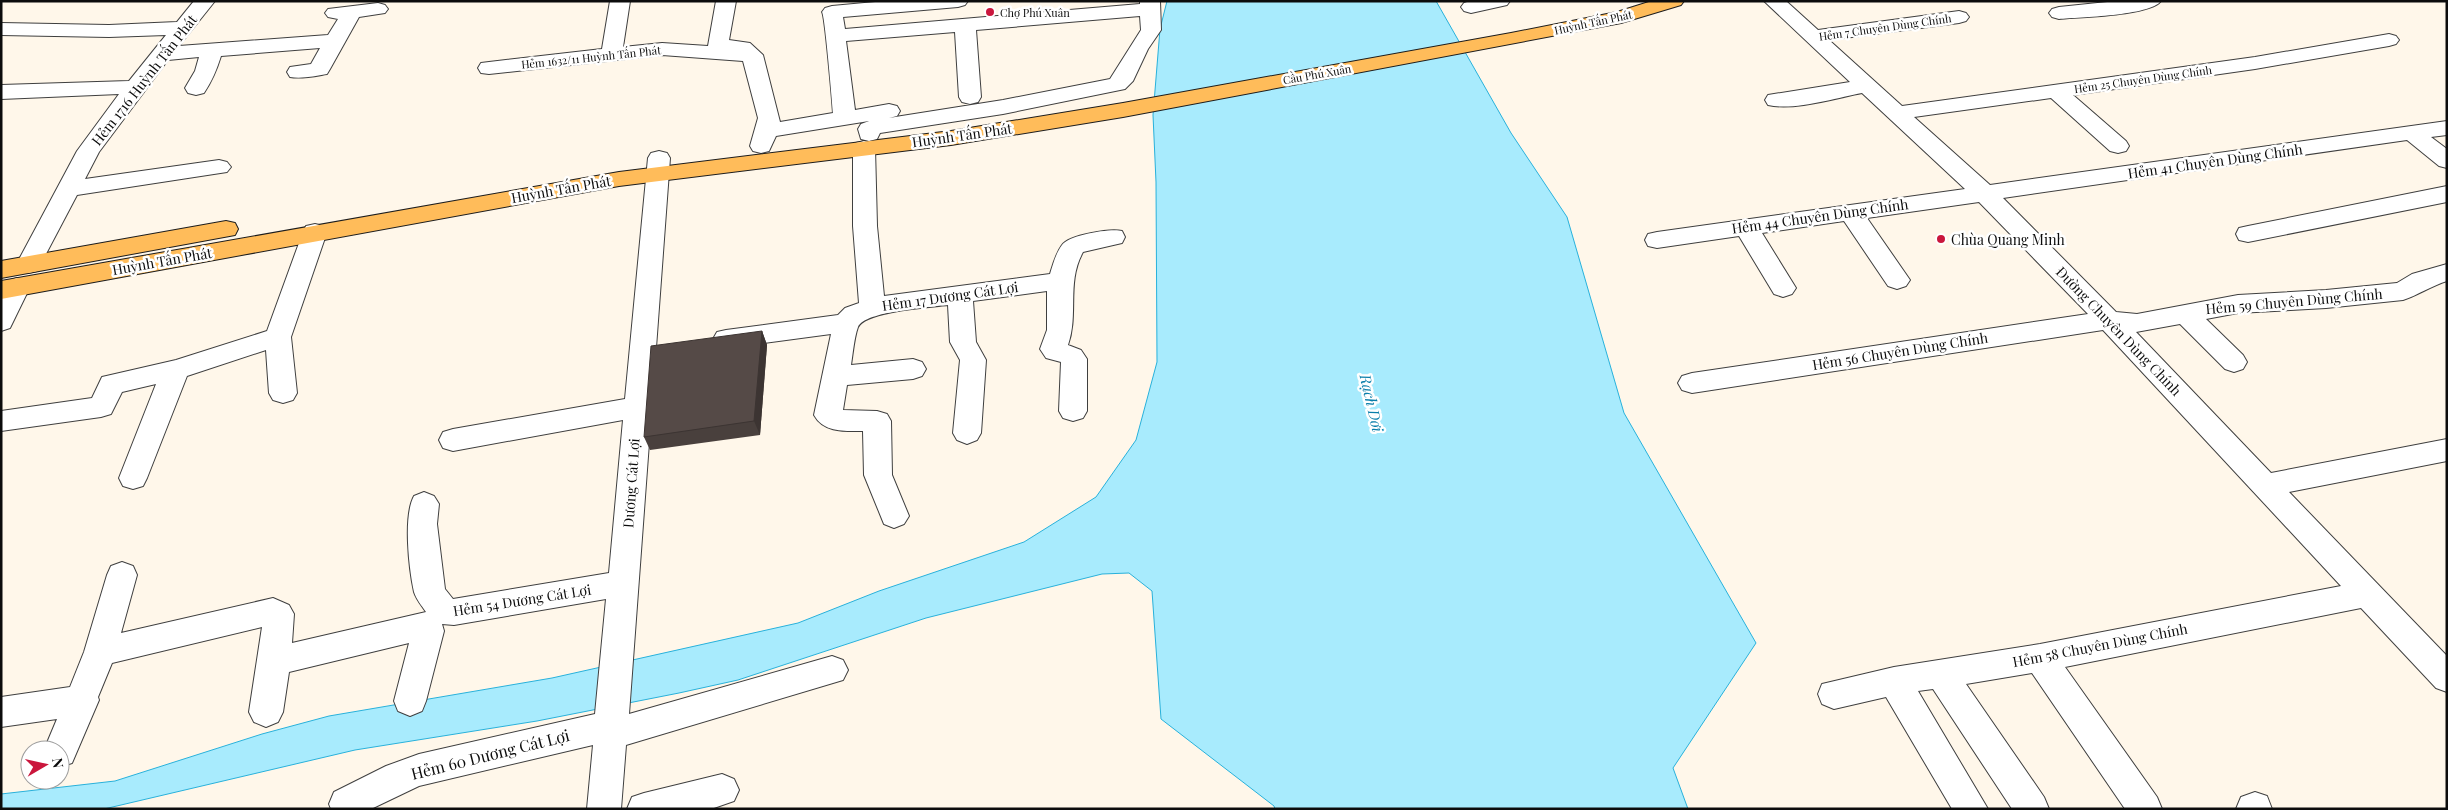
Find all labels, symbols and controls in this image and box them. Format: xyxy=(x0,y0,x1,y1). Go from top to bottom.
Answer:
place label: Chợ Phú Xuân xyxy=(1000,5,1070,20)
marker: Chợ Phú Xuân xyxy=(984,6,996,18)
street label: Huỳnh Tấn Phát xyxy=(1553,6,1633,38)
street label: Hẻm 1716 Huỳnh Tấn Phát xyxy=(86,9,202,149)
street label: Hẻm 7 Chuyên Dùng Chính xyxy=(1818,10,1953,44)
street label: Hẻm 1632/11 Huỳnh Tấn Phát xyxy=(520,42,662,72)
street label: Cầu Phú Xuân xyxy=(1282,61,1353,87)
street label: Hẻm 25 Chuyên Dùng Chính xyxy=(2073,62,2213,96)
street label: Huỳnh Tấn Phát xyxy=(911,117,1014,151)
street label: Hẻm 41 Chuyên Dùng Chính xyxy=(2126,139,2304,183)
street label: Huỳnh Tấn Phát xyxy=(509,170,613,207)
street label: Hẻm 44 Chuyên Dùng Chính xyxy=(1730,194,1910,238)
place label: Chùa Quang Minh xyxy=(1951,230,2066,249)
marker: Chùa Quang Minh xyxy=(1935,233,1947,245)
street label: Huỳnh Tấn Phát xyxy=(110,242,214,279)
street label: Đường Chuyên Dùng Chính xyxy=(2052,262,2186,400)
street label: Hẻm 17 Dương Cát Lợi xyxy=(881,277,1019,315)
street label: Hẻm 59 Chuyên Dùng Chính xyxy=(2205,284,2384,318)
street label: Hẻm 56 Chuyên Dùng Chính xyxy=(1811,328,1990,374)
water label: Rạch Dơi xyxy=(1355,371,1388,434)
street label: Dương Cát Lợi xyxy=(618,438,644,528)
street label: Hẻm 54 Dương Cát Lợi xyxy=(452,580,592,620)
street label: Hẻm 58 Chuyên Dùng Chính xyxy=(2011,619,2190,671)
street label: Hẻm 60 Dương Cát Lợi xyxy=(409,724,572,784)
north arrow xyxy=(20,740,70,790)
text: N xyxy=(48,756,69,769)

